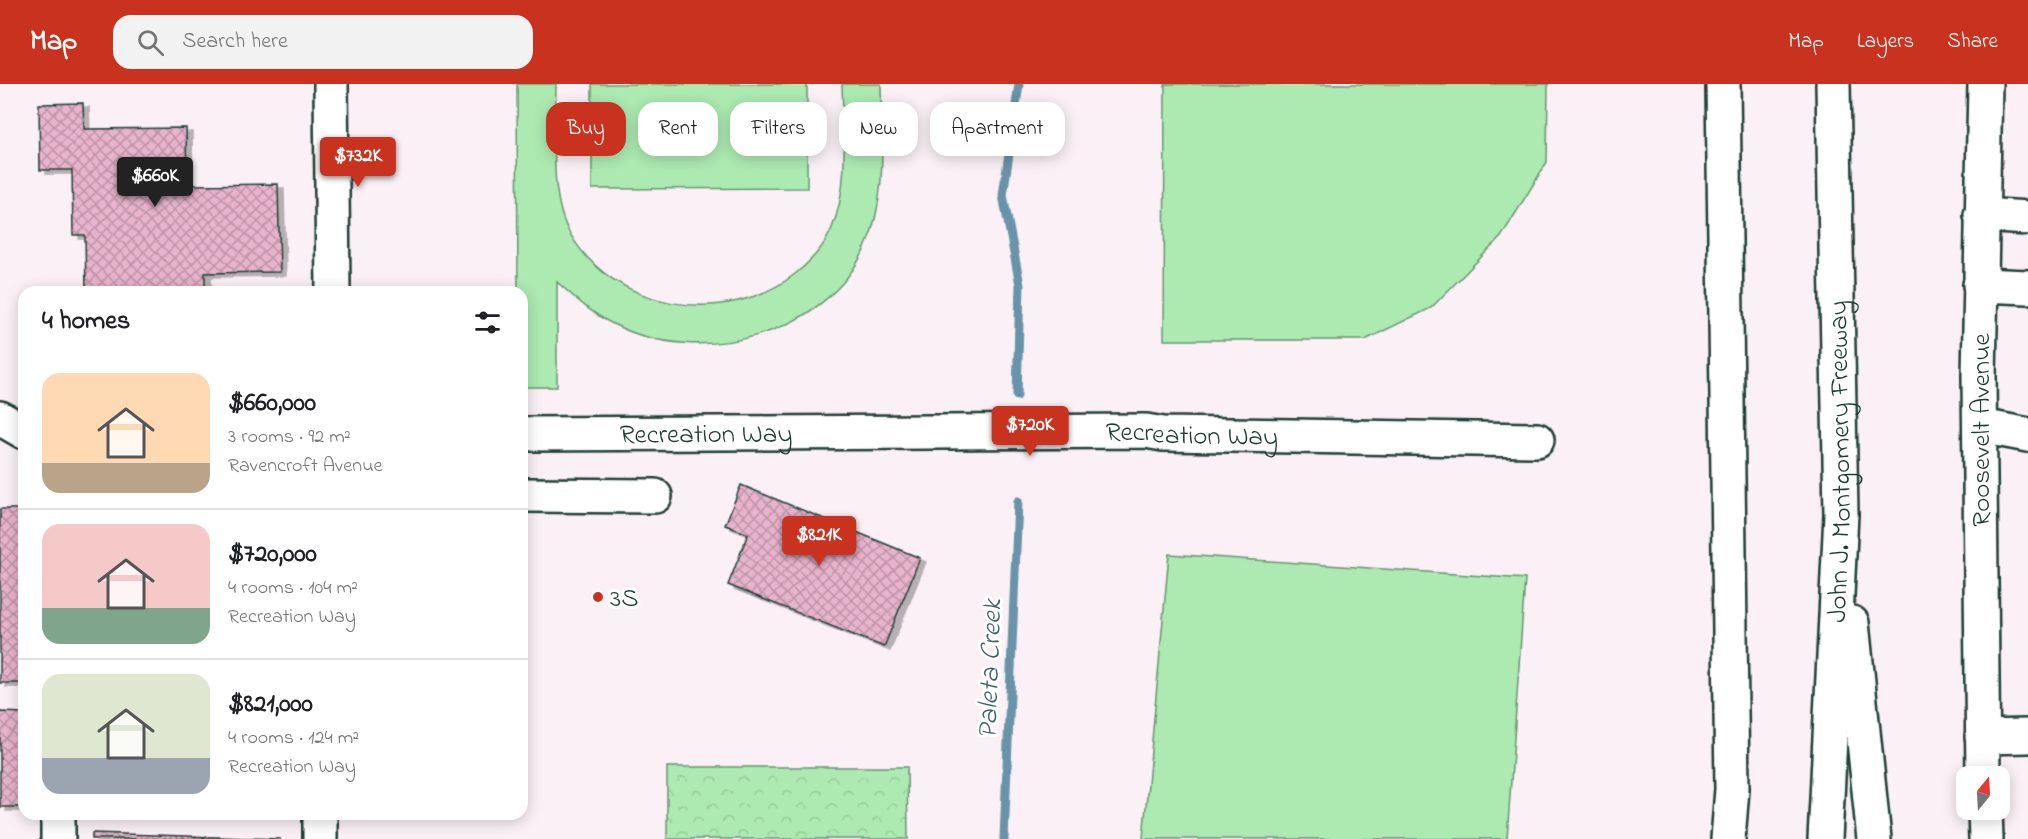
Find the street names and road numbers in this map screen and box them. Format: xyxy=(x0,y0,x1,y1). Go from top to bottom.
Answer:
street label: John J. Montgomery Freeway xyxy=(1819,300,1863,623)
street label: Roosevelt Avenue xyxy=(1963,332,2002,527)
street label: Recreation Way xyxy=(1106,414,1278,458)
street label: Recreation Way xyxy=(620,416,792,456)

